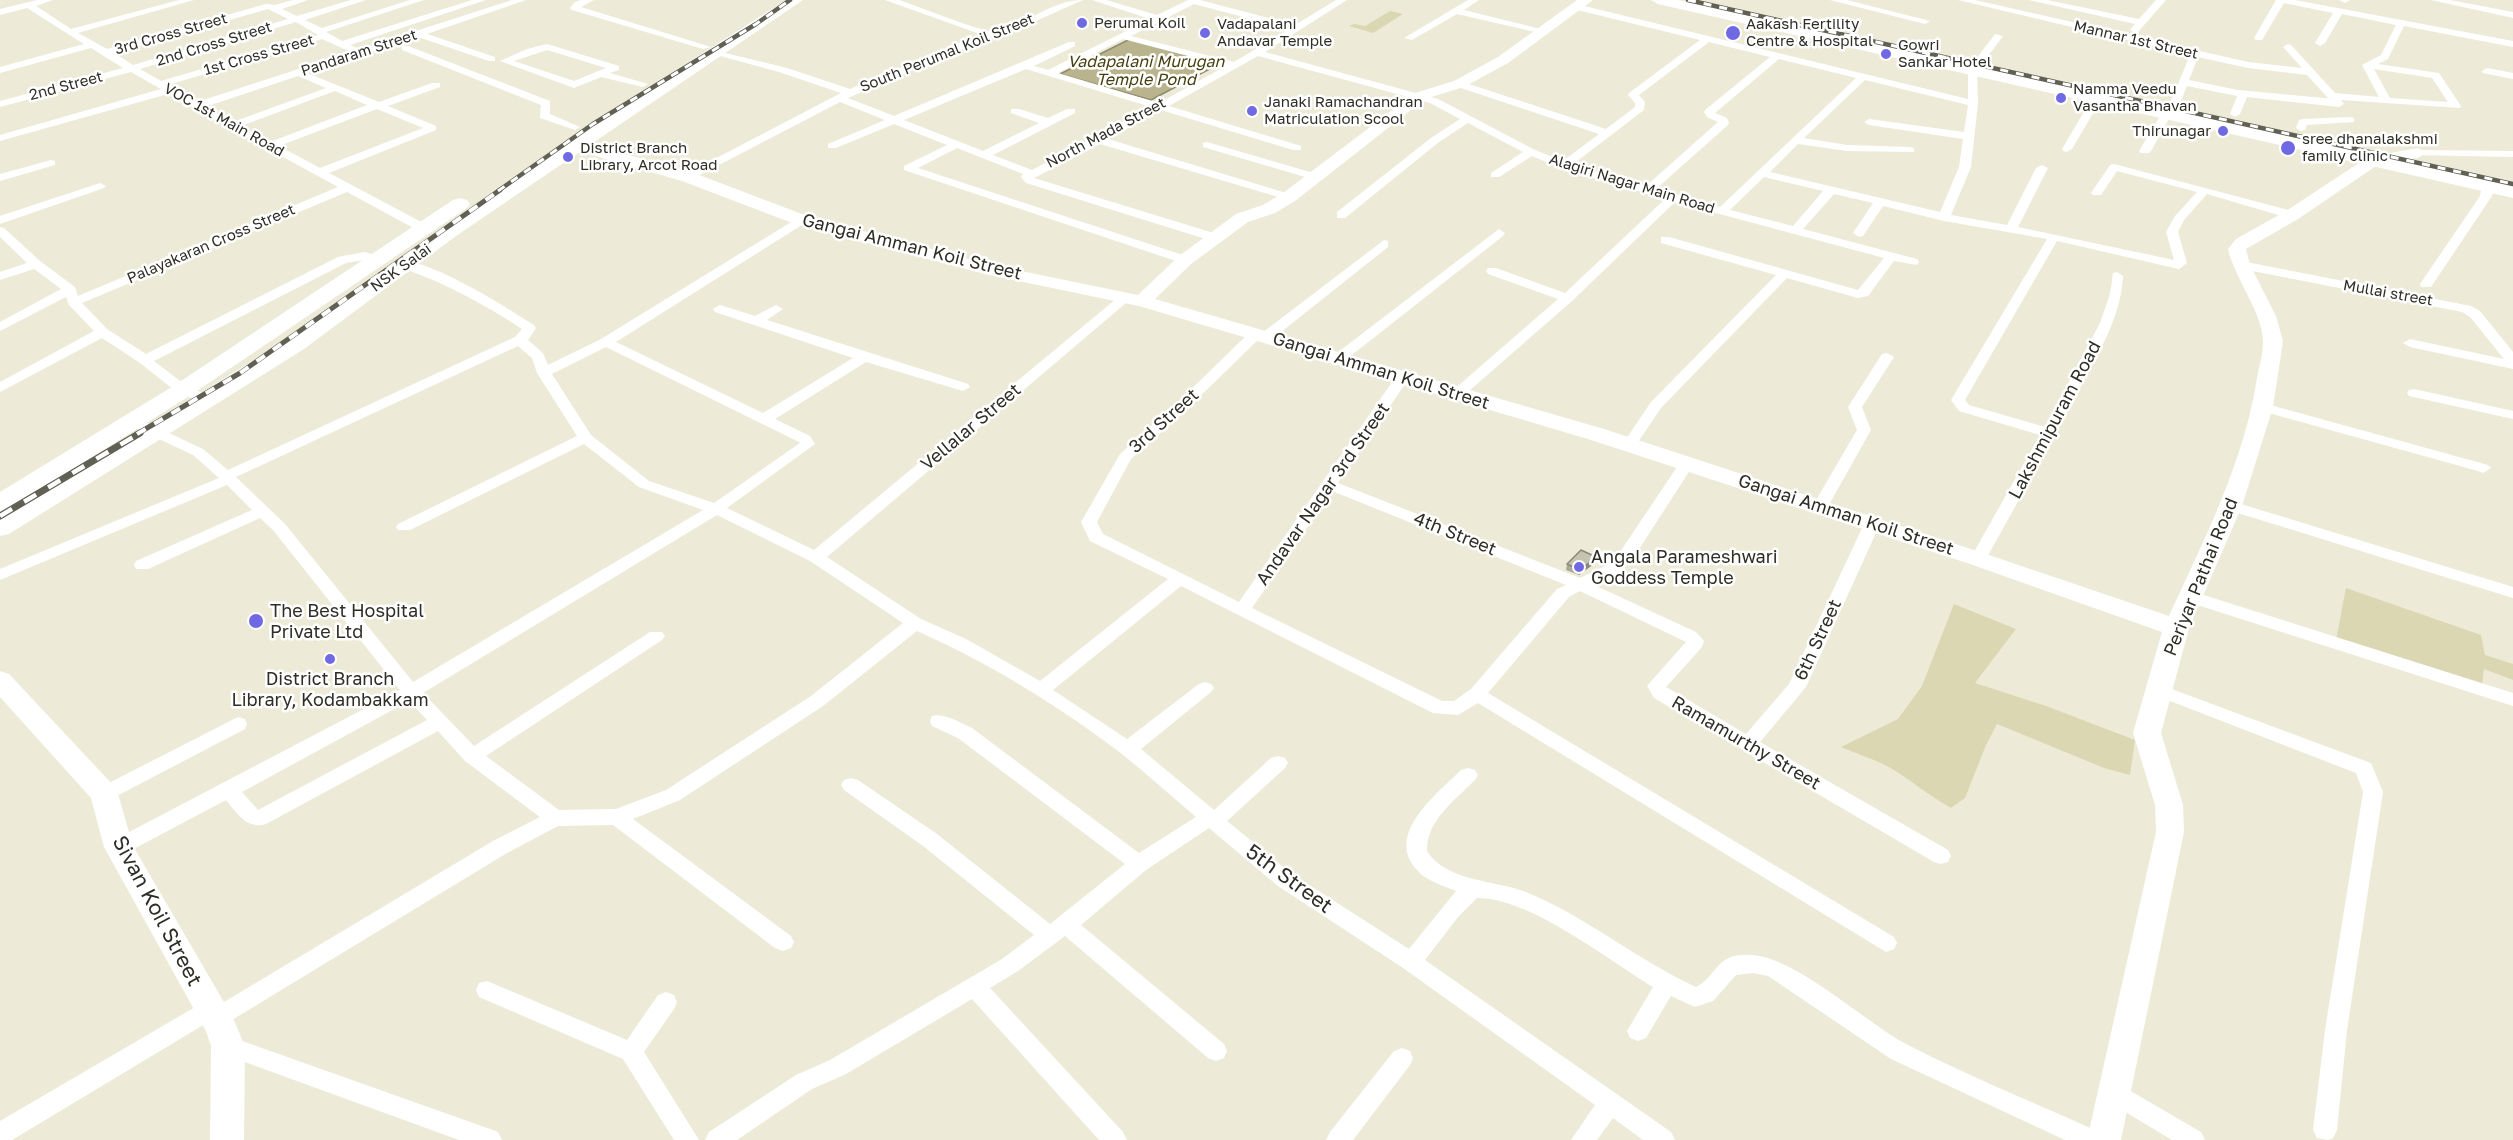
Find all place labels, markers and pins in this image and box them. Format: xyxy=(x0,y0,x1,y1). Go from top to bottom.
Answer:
place label: Perumal Koil xyxy=(1094,14,1185,32)
place label: Vadapalani Andavar Temple xyxy=(1217,15,1332,50)
place label: Aakash Fertility Centre & Hospital xyxy=(1746,15,1873,50)
marker: Perumal Koil xyxy=(1075,16,1089,30)
marker: Aakash Fertility Centre & Hospital xyxy=(1724,24,1742,42)
marker: Vadapalani Andavar Temple xyxy=(1198,26,1212,40)
place label: Gowri Sankar Hotel xyxy=(1898,36,1992,71)
marker: Gowri Sankar Hotel xyxy=(1879,47,1893,61)
place label: Namma Veedu Vasantha Bhavan xyxy=(2073,80,2197,115)
marker: Namma Veedu Vasantha Bhavan xyxy=(2054,91,2068,105)
place label: Janaki Ramachandran Matriculation Scool xyxy=(1264,93,1423,128)
marker: Janaki Ramachandran Matriculation Scool xyxy=(1245,104,1259,118)
place label: Thirunagar xyxy=(2132,122,2211,140)
marker: Thirunagar xyxy=(2216,124,2230,138)
place label: sree dhanalakshmi family clinic xyxy=(2302,130,2438,165)
place label: District Branch Library, Arcot Road xyxy=(580,139,717,174)
marker: sree dhanalakshmi family clinic xyxy=(2279,139,2297,157)
marker: District Branch Library, Arcot Road xyxy=(561,150,575,164)
place label: Angala Parameshwari Goddess Temple xyxy=(1591,546,1778,588)
marker: Angala Parameshwari Goddess Temple xyxy=(1572,560,1586,574)
place label: The Best Hospital Private Ltd xyxy=(270,600,424,642)
marker: The Best Hospital Private Ltd xyxy=(247,612,265,630)
marker: District Branch Library, Kodambakkam xyxy=(323,652,337,666)
place label: District Branch Library, Kodambakkam xyxy=(231,668,429,710)

